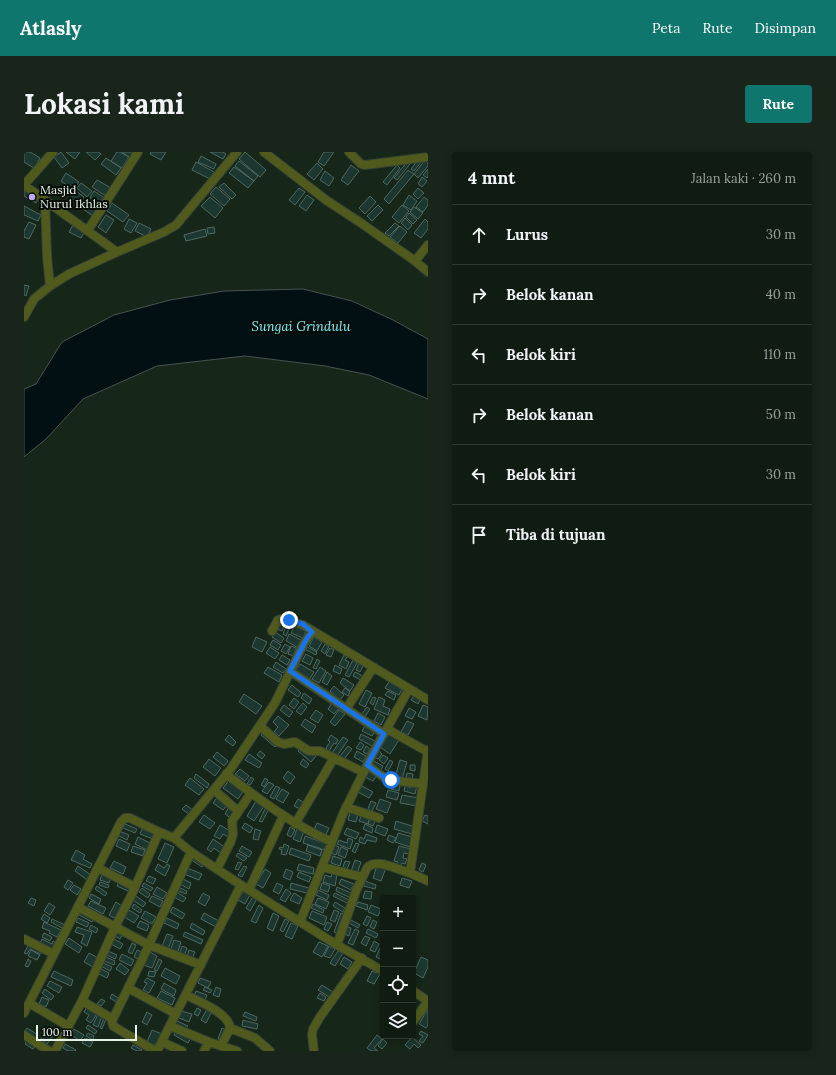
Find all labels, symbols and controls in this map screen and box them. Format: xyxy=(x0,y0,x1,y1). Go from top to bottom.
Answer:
text: Atlasly xyxy=(20,16,81,40)
text: Peta xyxy=(652,19,680,37)
text: Rute xyxy=(702,19,733,37)
text: Disimpan xyxy=(755,19,816,37)
button: Rute xyxy=(745,85,812,123)
text: Lokasi kami xyxy=(24,86,184,122)
text: 4 mnt xyxy=(468,167,515,189)
text: Jalan kaki · 260 m xyxy=(691,170,796,187)
place label: Masjid Nurul Ikhlas xyxy=(40,182,108,211)
marker: Masjid Nurul Ikhlas xyxy=(27,192,37,202)
icon: ahead xyxy=(468,224,490,246)
text: Lurus xyxy=(506,225,548,244)
text: 30 m xyxy=(766,226,796,243)
icon: right xyxy=(468,284,490,306)
text: Belok kanan xyxy=(506,285,594,304)
text: 40 m xyxy=(766,286,796,303)
water label: Sungai Grindulu xyxy=(252,318,351,335)
icon: left xyxy=(468,344,490,366)
text: Belok kiri xyxy=(506,345,576,364)
text: 110 m xyxy=(763,346,796,363)
icon: right xyxy=(468,404,490,426)
text: Belok kanan xyxy=(506,405,594,424)
text: 50 m xyxy=(766,406,796,423)
icon: left xyxy=(468,464,490,486)
text: Belok kiri xyxy=(506,465,576,484)
text: 30 m xyxy=(766,466,796,483)
icon: arrive xyxy=(468,524,490,546)
text: Tiba di tujuan xyxy=(506,525,605,544)
route end xyxy=(280,611,298,629)
route start xyxy=(382,771,400,789)
map controls xyxy=(380,895,416,1039)
button: + xyxy=(380,895,416,931)
button: − xyxy=(380,931,416,967)
button: locate xyxy=(380,967,416,1003)
button: layers xyxy=(380,1003,416,1039)
scale bar xyxy=(36,1023,137,1042)
text: 100 m xyxy=(42,1025,72,1039)

